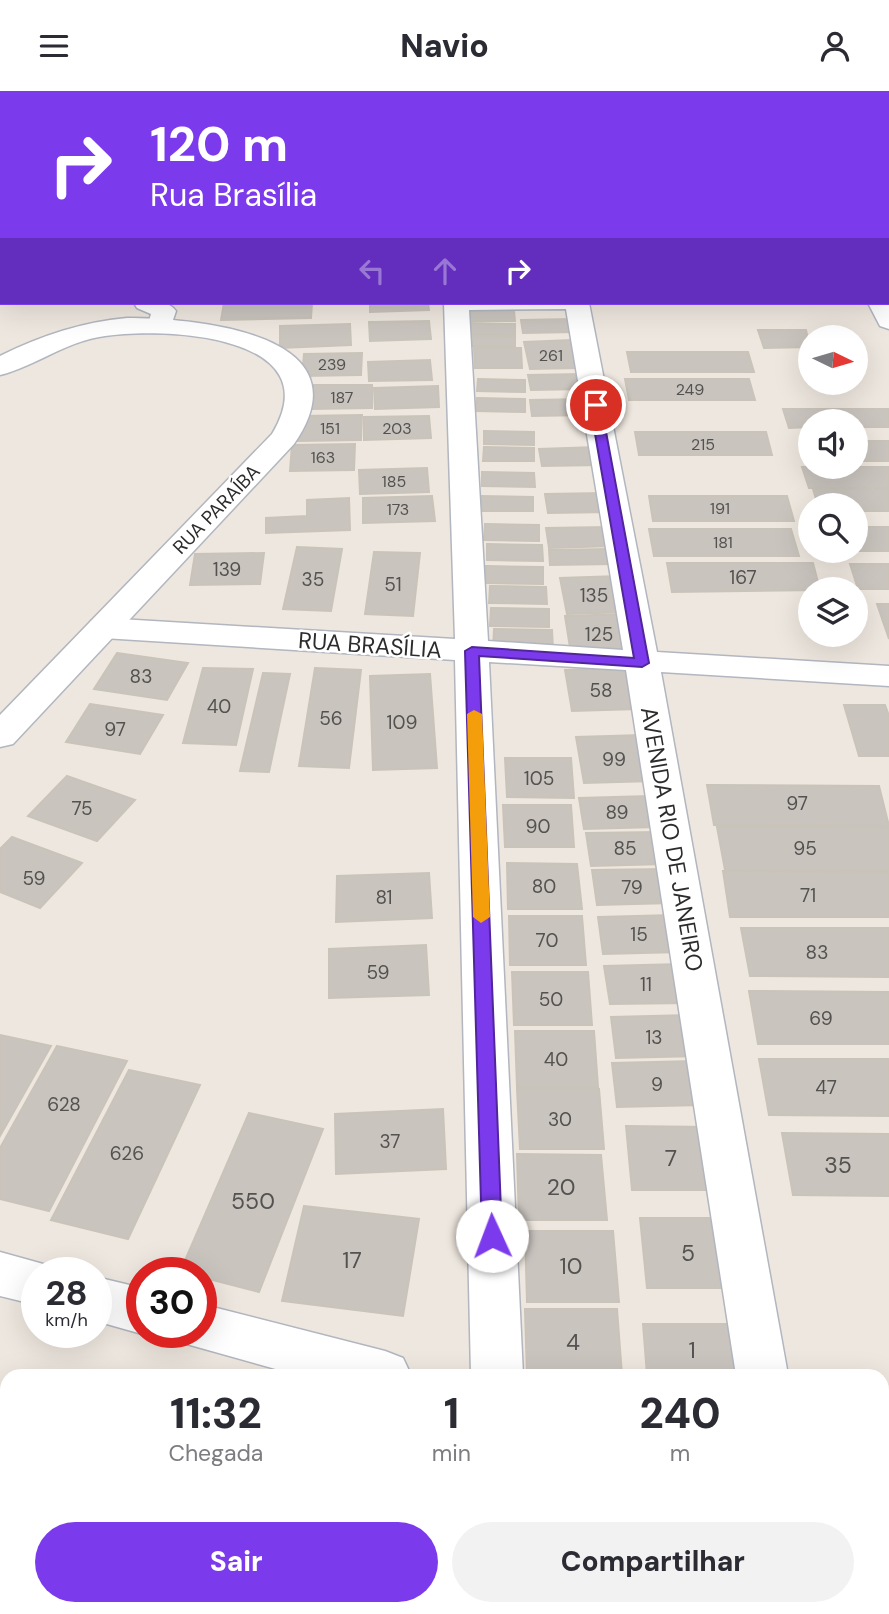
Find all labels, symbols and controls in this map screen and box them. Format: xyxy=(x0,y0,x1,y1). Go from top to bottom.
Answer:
text: Navio xyxy=(400,25,489,67)
icon: menu xyxy=(35,27,73,65)
icon: person xyxy=(816,27,854,65)
text: 120 m xyxy=(150,112,288,176)
icon: right xyxy=(35,119,126,210)
text: Rua Brasília xyxy=(150,174,317,216)
icon: left xyxy=(353,252,391,290)
icon: ahead xyxy=(426,252,464,290)
icon: right xyxy=(499,252,537,290)
north arrow xyxy=(798,325,868,395)
map controls xyxy=(798,325,868,647)
house number: 261 xyxy=(539,345,563,366)
house number: 239 xyxy=(318,354,346,375)
pin xyxy=(566,375,626,435)
house number: 249 xyxy=(676,379,704,400)
icon: arrive xyxy=(577,386,615,424)
house number: 187 xyxy=(331,387,353,408)
button: sound xyxy=(798,409,868,479)
house number: 151 xyxy=(320,418,340,439)
house number: 203 xyxy=(382,418,412,439)
house number: 215 xyxy=(691,434,715,455)
house number: 163 xyxy=(311,447,335,468)
street label: RUA PARAÍBA xyxy=(167,459,266,559)
house number: 185 xyxy=(382,471,406,492)
button: search xyxy=(798,493,868,563)
house number: 191 xyxy=(710,498,730,519)
house number: 173 xyxy=(387,499,409,520)
house number: 181 xyxy=(713,532,733,553)
house number: 139 xyxy=(213,557,241,582)
house number: 167 xyxy=(729,565,757,590)
house number: 35 xyxy=(302,567,324,592)
house number: 51 xyxy=(384,572,402,597)
button: layers xyxy=(798,577,868,647)
house number: 135 xyxy=(580,583,608,608)
house number: 125 xyxy=(585,622,613,647)
street label: RUA BRASÍLIA xyxy=(297,625,443,665)
house number: 83 xyxy=(130,664,152,689)
house number: 58 xyxy=(589,678,613,703)
house number: 40 xyxy=(207,694,231,719)
street label: AVENIDA RIO DE JANEIRO xyxy=(634,704,710,974)
house number: 56 xyxy=(319,706,343,731)
house number: 109 xyxy=(387,710,417,735)
house number: 97 xyxy=(104,717,126,742)
house number: 99 xyxy=(602,747,626,772)
house number: 105 xyxy=(524,766,554,791)
house number: 97 xyxy=(786,791,808,816)
house number: 75 xyxy=(71,796,93,821)
house number: 89 xyxy=(606,800,628,825)
house number: 90 xyxy=(526,814,550,839)
house number: 85 xyxy=(613,836,637,861)
house number: 95 xyxy=(793,836,817,861)
house number: 59 xyxy=(23,866,45,891)
house number: 80 xyxy=(532,874,556,899)
house number: 79 xyxy=(621,875,643,900)
house number: 71 xyxy=(800,883,816,908)
house number: 81 xyxy=(375,885,393,910)
house number: 15 xyxy=(630,922,648,947)
house number: 70 xyxy=(536,928,558,953)
house number: 83 xyxy=(806,940,828,965)
house number: 59 xyxy=(367,960,389,985)
house number: 11 xyxy=(640,972,652,997)
house number: 50 xyxy=(539,987,563,1012)
house number: 69 xyxy=(809,1006,833,1031)
house number: 13 xyxy=(645,1025,663,1050)
house number: 40 xyxy=(544,1047,568,1072)
house number: 9 xyxy=(651,1072,663,1097)
house number: 47 xyxy=(815,1075,837,1100)
house number: 628 xyxy=(47,1092,81,1117)
house number: 30 xyxy=(548,1107,572,1132)
house number: 37 xyxy=(379,1129,401,1154)
house number: 626 xyxy=(110,1141,144,1166)
house number: 7 xyxy=(665,1143,677,1173)
house number: 35 xyxy=(824,1150,852,1180)
house number: 20 xyxy=(547,1172,575,1202)
house number: 550 xyxy=(231,1186,275,1216)
position arrow xyxy=(455,1199,529,1273)
house number: 5 xyxy=(681,1238,695,1268)
house number: 17 xyxy=(342,1245,362,1275)
house number: 10 xyxy=(560,1251,582,1281)
speed limit sign: 30 xyxy=(126,1257,217,1348)
text: 28 xyxy=(45,1270,88,1316)
text: km/h xyxy=(45,1308,88,1332)
house number: 4 xyxy=(566,1327,580,1357)
house number: 1 xyxy=(688,1335,696,1365)
text: 11:32 xyxy=(170,1386,262,1441)
text: 1 xyxy=(444,1386,459,1441)
text: 240 xyxy=(639,1386,721,1441)
text: Chegada xyxy=(168,1438,263,1468)
text: min xyxy=(432,1438,471,1468)
text: m xyxy=(670,1438,690,1468)
button: Sair xyxy=(35,1522,438,1602)
button: Compartilhar xyxy=(452,1522,854,1602)

